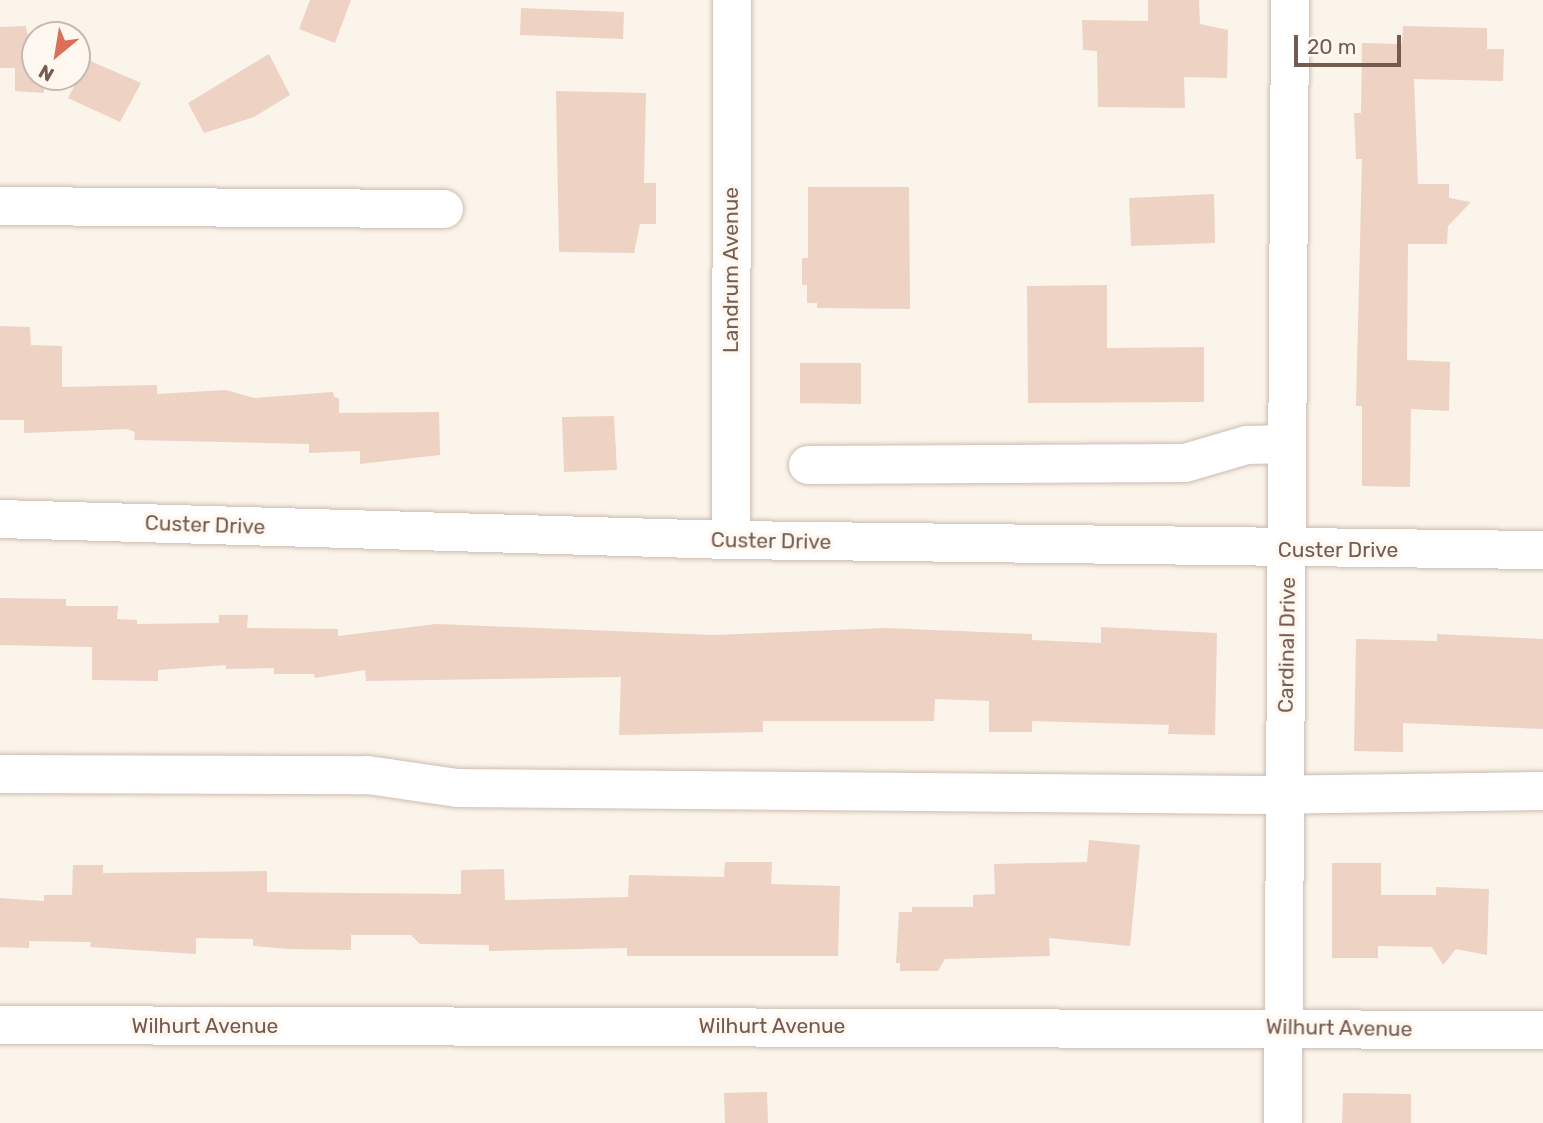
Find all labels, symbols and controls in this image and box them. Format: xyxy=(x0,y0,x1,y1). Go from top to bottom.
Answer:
north arrow xyxy=(21,21,91,91)
scale bar xyxy=(1298,21,1405,65)
text: 20 m xyxy=(1307,34,1356,59)
text: N xyxy=(35,60,58,86)
street label: Landrum Avenue xyxy=(718,187,744,353)
street label: Custer Drive xyxy=(144,510,266,540)
street label: Custer Drive xyxy=(710,527,832,555)
street label: Custer Drive xyxy=(1278,537,1398,563)
street label: Cardinal Drive xyxy=(1273,577,1301,713)
street label: Wilhurt Avenue xyxy=(131,1013,279,1039)
street label: Wilhurt Avenue xyxy=(698,1013,846,1039)
street label: Wilhurt Avenue xyxy=(1265,1014,1413,1042)

